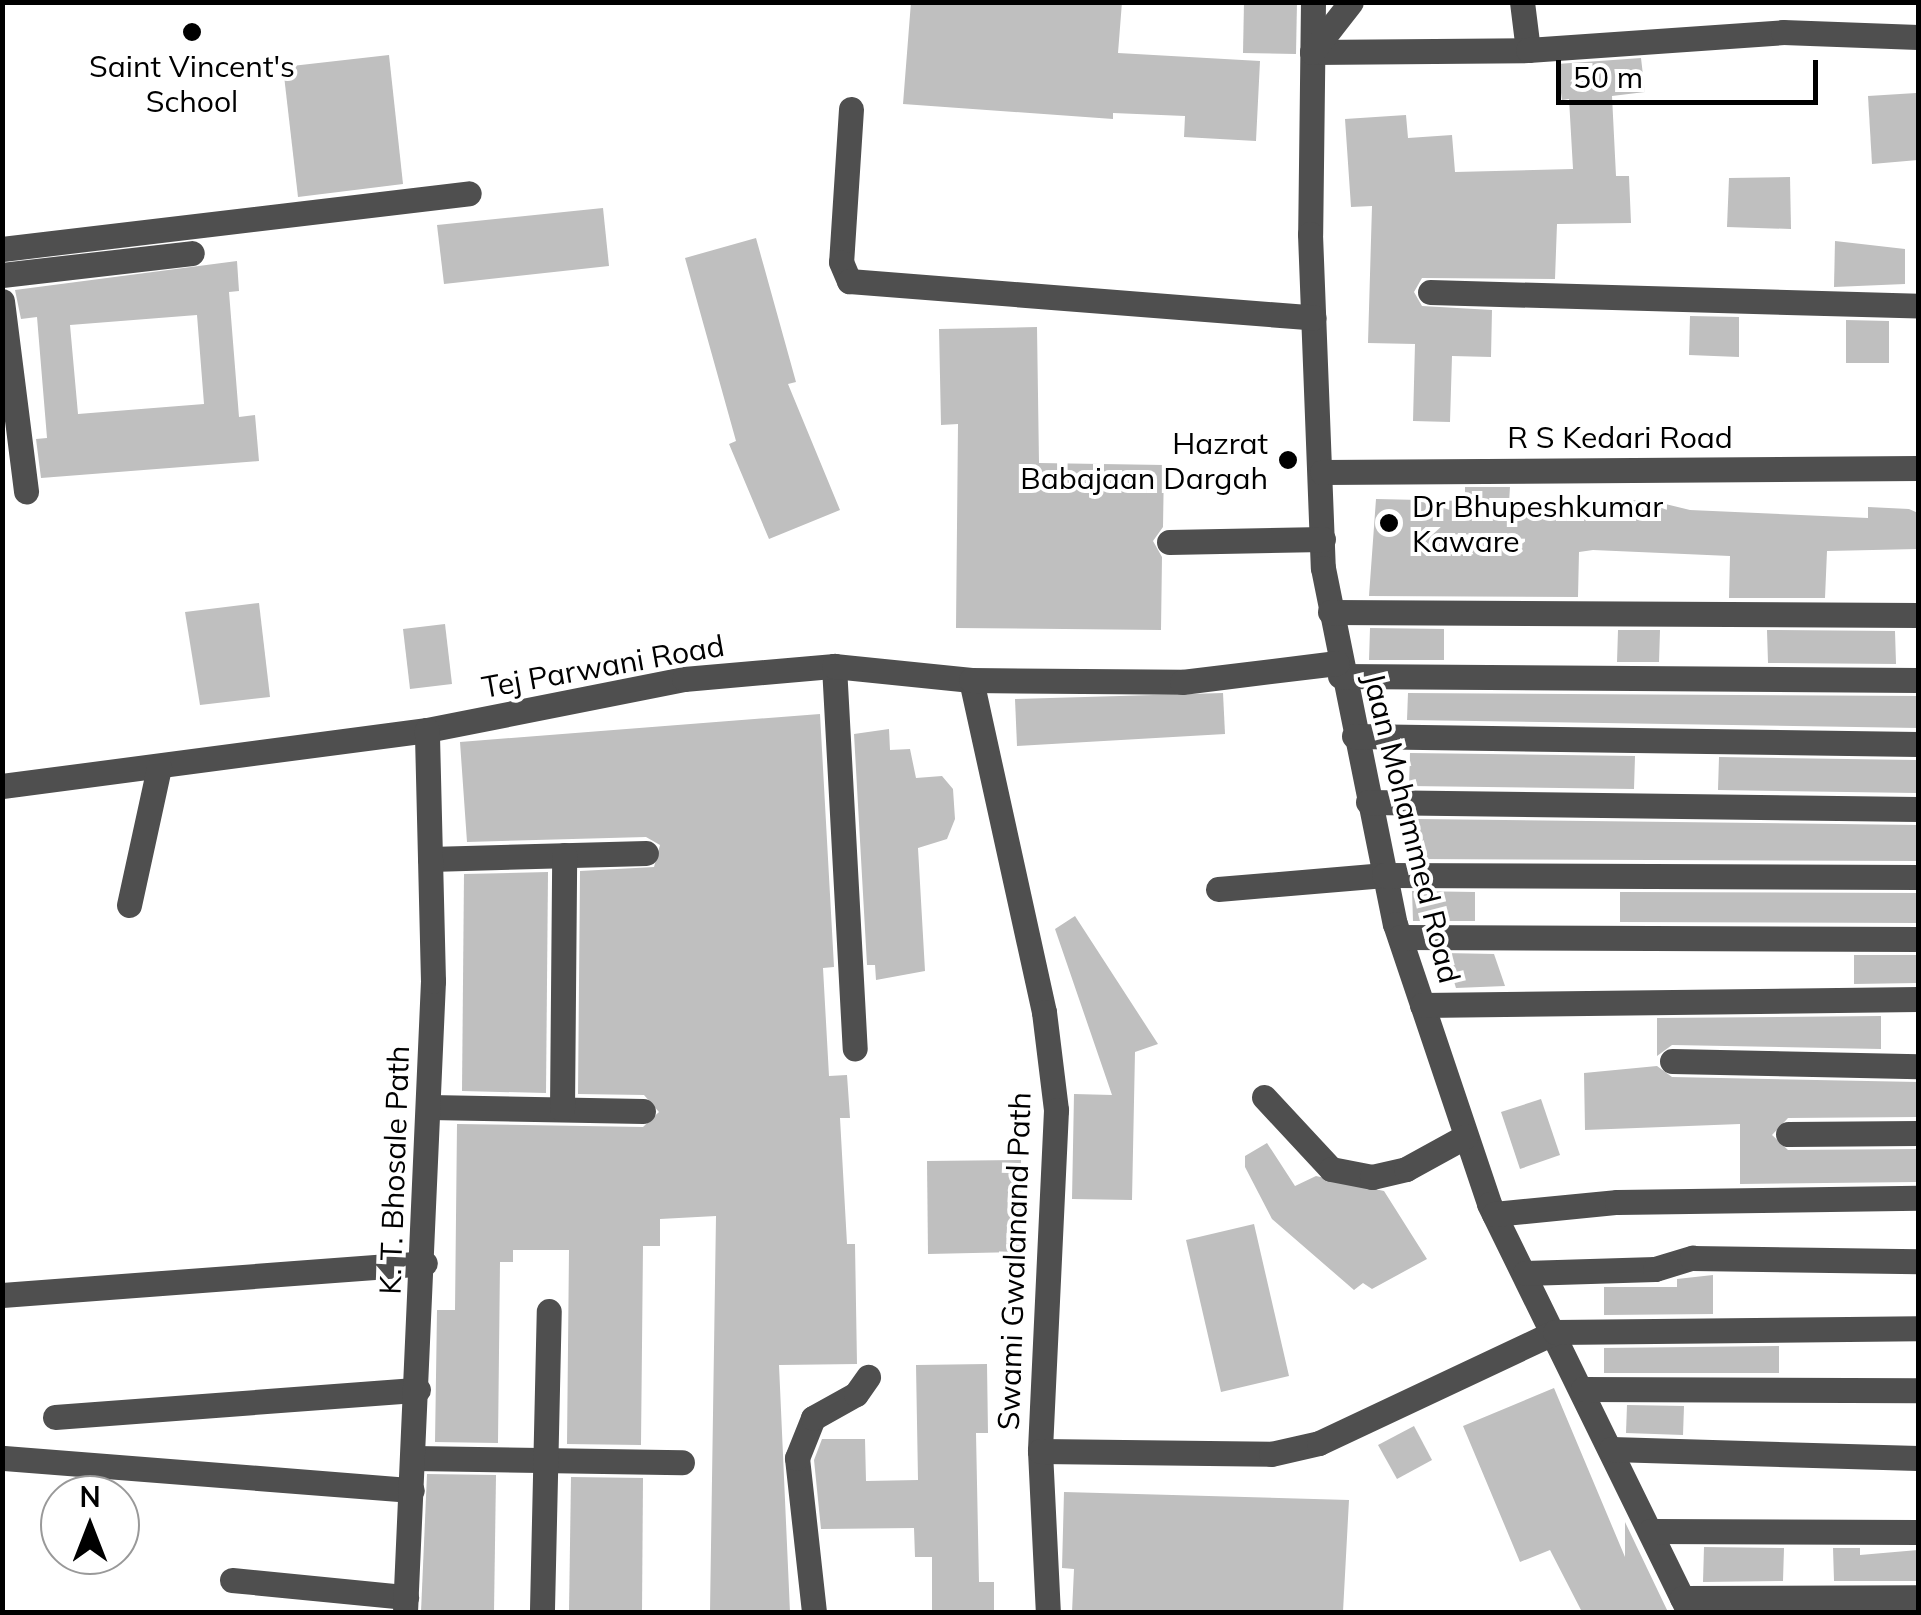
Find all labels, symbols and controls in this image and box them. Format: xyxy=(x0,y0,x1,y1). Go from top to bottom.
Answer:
marker: Saint Vincent's School xyxy=(181,21,203,43)
scale bar xyxy=(1561,40,1824,102)
place label: Saint Vincent's School xyxy=(89,48,295,118)
text: 50 m xyxy=(1573,58,1643,96)
street label: R S Kedari Road xyxy=(1507,419,1733,455)
place label: Hazrat Babajaan Dargah xyxy=(1020,425,1268,496)
marker: Hazrat Babajaan Dargah xyxy=(1277,449,1299,471)
place label: Dr Bhupeshkumar Kaware xyxy=(1412,488,1663,558)
marker: Dr Bhupeshkumar Kaware xyxy=(1376,510,1402,536)
street label: Tej Parwani Road xyxy=(479,627,727,705)
street label: Jaan Mohammed Road xyxy=(1356,669,1468,987)
street label: K. T. Bhosale Path xyxy=(372,1045,416,1295)
street label: Swami Gwalanand Path xyxy=(990,1091,1038,1431)
north arrow xyxy=(40,1475,140,1575)
text: N xyxy=(79,1479,101,1514)

